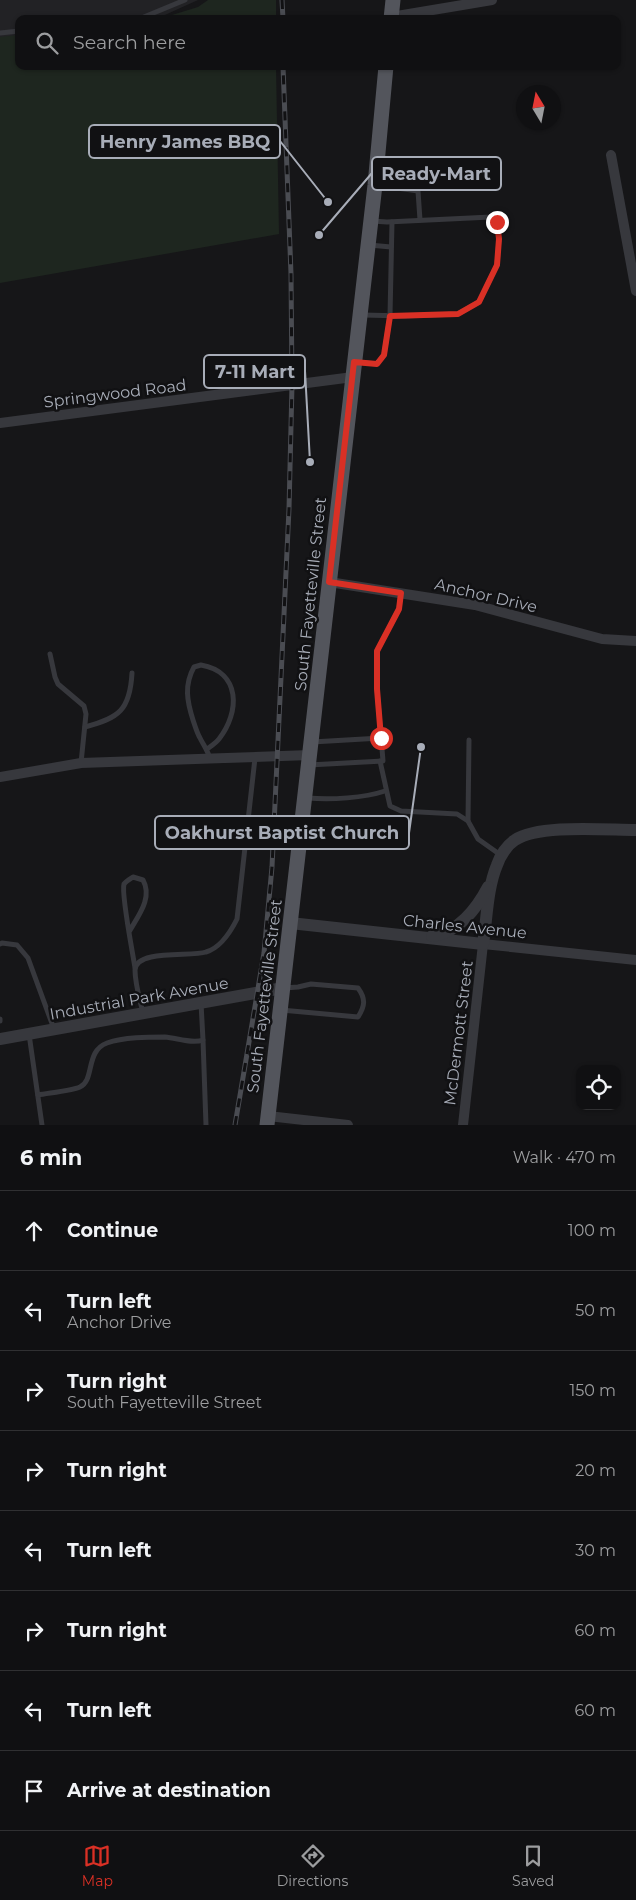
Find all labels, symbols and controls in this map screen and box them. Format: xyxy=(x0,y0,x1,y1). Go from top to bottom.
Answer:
search box xyxy=(15,15,621,70)
icon: search xyxy=(33,29,61,57)
text: Search here xyxy=(73,31,186,54)
north arrow xyxy=(516,85,561,130)
callout: Henry James BBQ xyxy=(89,125,280,158)
text: Henry James BBQ xyxy=(100,131,271,153)
callout: Ready-Mart xyxy=(372,157,501,190)
text: Ready-Mart xyxy=(381,163,491,185)
route end xyxy=(486,211,509,234)
callout: 7-11 Mart xyxy=(204,355,305,388)
text: 7-11 Mart xyxy=(215,361,295,383)
street label: Springwood Road xyxy=(43,375,188,412)
street label: South Fayetteville Street xyxy=(291,496,330,692)
street label: Anchor Drive xyxy=(433,574,539,617)
route start xyxy=(370,727,393,750)
callout: Oakhurst Baptist Church xyxy=(155,816,409,849)
text: Oakhurst Baptist Church xyxy=(165,822,399,844)
street label: South Fayetteville Street xyxy=(243,898,286,1094)
street label: Charles Avenue xyxy=(402,911,528,942)
street label: McDermott Street xyxy=(440,959,477,1107)
street label: Industrial Park Avenue xyxy=(48,973,230,1024)
map controls xyxy=(576,1065,621,1110)
button: locate xyxy=(576,1065,621,1110)
text: 6 min xyxy=(20,1145,82,1170)
text: Walk · 470 m xyxy=(513,1148,616,1167)
icon: ahead xyxy=(20,1217,48,1245)
text: Continue xyxy=(67,1219,158,1242)
text: 100 m xyxy=(568,1221,616,1240)
text: Turn left xyxy=(67,1290,152,1313)
icon: left xyxy=(20,1297,48,1325)
text: 50 m xyxy=(575,1301,616,1320)
text: Anchor Drive xyxy=(67,1313,172,1332)
text: Turn right xyxy=(67,1370,167,1393)
icon: right xyxy=(20,1377,48,1405)
text: 150 m xyxy=(569,1381,616,1400)
text: South Fayetteville Street xyxy=(67,1393,262,1412)
icon: right xyxy=(20,1457,48,1485)
text: Turn right xyxy=(67,1459,167,1482)
text: 20 m xyxy=(575,1461,616,1480)
icon: left xyxy=(20,1537,48,1565)
text: Turn left xyxy=(67,1539,152,1562)
text: 30 m xyxy=(575,1541,616,1560)
icon: right xyxy=(20,1617,48,1645)
text: Turn right xyxy=(67,1619,167,1642)
text: 60 m xyxy=(574,1621,616,1640)
icon: left xyxy=(20,1697,48,1725)
text: Turn left xyxy=(67,1699,152,1722)
text: 60 m xyxy=(574,1701,616,1720)
icon: arrive xyxy=(20,1777,48,1805)
text: Arrive at destination xyxy=(67,1779,271,1802)
tab: Map xyxy=(82,1842,113,1890)
tab: Directions xyxy=(277,1842,348,1890)
tab: Saved xyxy=(512,1842,554,1890)

